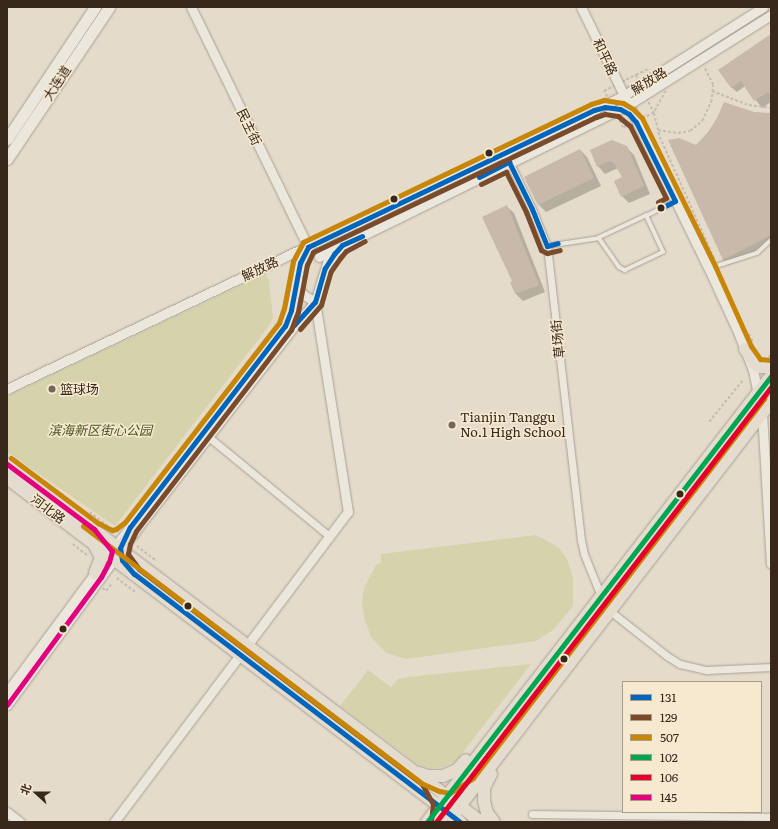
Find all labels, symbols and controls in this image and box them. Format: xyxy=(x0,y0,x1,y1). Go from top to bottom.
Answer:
street label: 和平路 xyxy=(590,36,620,78)
street label: 大连道 xyxy=(40,62,74,104)
street label: 解放路 xyxy=(628,64,670,98)
street label: 民主街 xyxy=(233,106,265,148)
unlabelled marker xyxy=(484,148,494,158)
unlabelled marker xyxy=(389,194,399,204)
unlabelled marker xyxy=(656,203,666,213)
street label: 解放路 xyxy=(239,254,281,284)
street label: 草场街 xyxy=(548,319,568,359)
place label: 篮球场 xyxy=(60,381,99,397)
marker: 篮球场 xyxy=(47,384,57,394)
place label: Tianjin Tanggu No.1 High School xyxy=(460,410,566,441)
marker: Tianjin Tanggu No.1 High School xyxy=(447,420,457,430)
park label: 滨海新区街心公园 xyxy=(48,422,152,438)
unlabelled marker xyxy=(675,489,685,499)
street label: 河北路 xyxy=(28,491,68,527)
unlabelled marker xyxy=(183,601,193,611)
unlabelled marker xyxy=(58,624,68,634)
unlabelled marker xyxy=(559,654,569,664)
legend xyxy=(622,681,762,813)
text: 131 xyxy=(660,688,676,706)
text: 129 xyxy=(660,708,677,726)
text: 507 xyxy=(660,728,679,746)
text: 102 xyxy=(660,748,678,766)
text: 106 xyxy=(660,768,678,786)
north arrow xyxy=(16,773,56,813)
text: 北 xyxy=(15,781,34,797)
text: 145 xyxy=(660,788,677,806)

